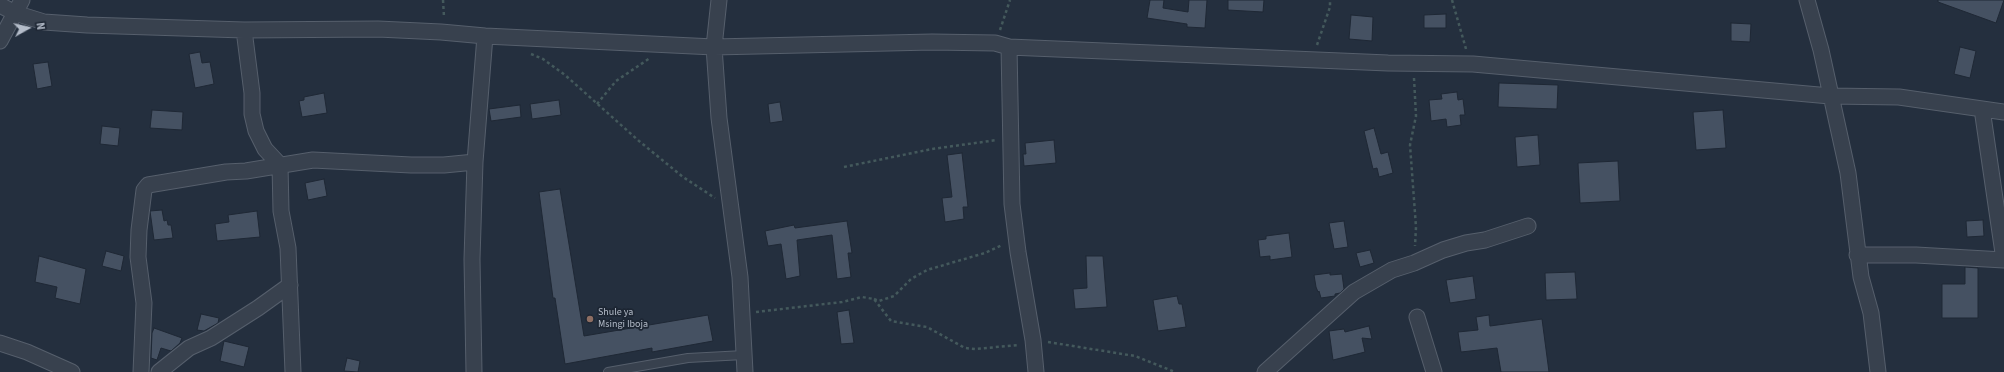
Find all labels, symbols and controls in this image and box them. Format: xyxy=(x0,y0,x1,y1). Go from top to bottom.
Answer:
north arrow xyxy=(8,8,48,48)
text: N xyxy=(32,22,48,31)
place label: Shule ya Msingi Iboja xyxy=(598,307,648,330)
marker: Shule ya Msingi Iboja xyxy=(585,314,595,324)

